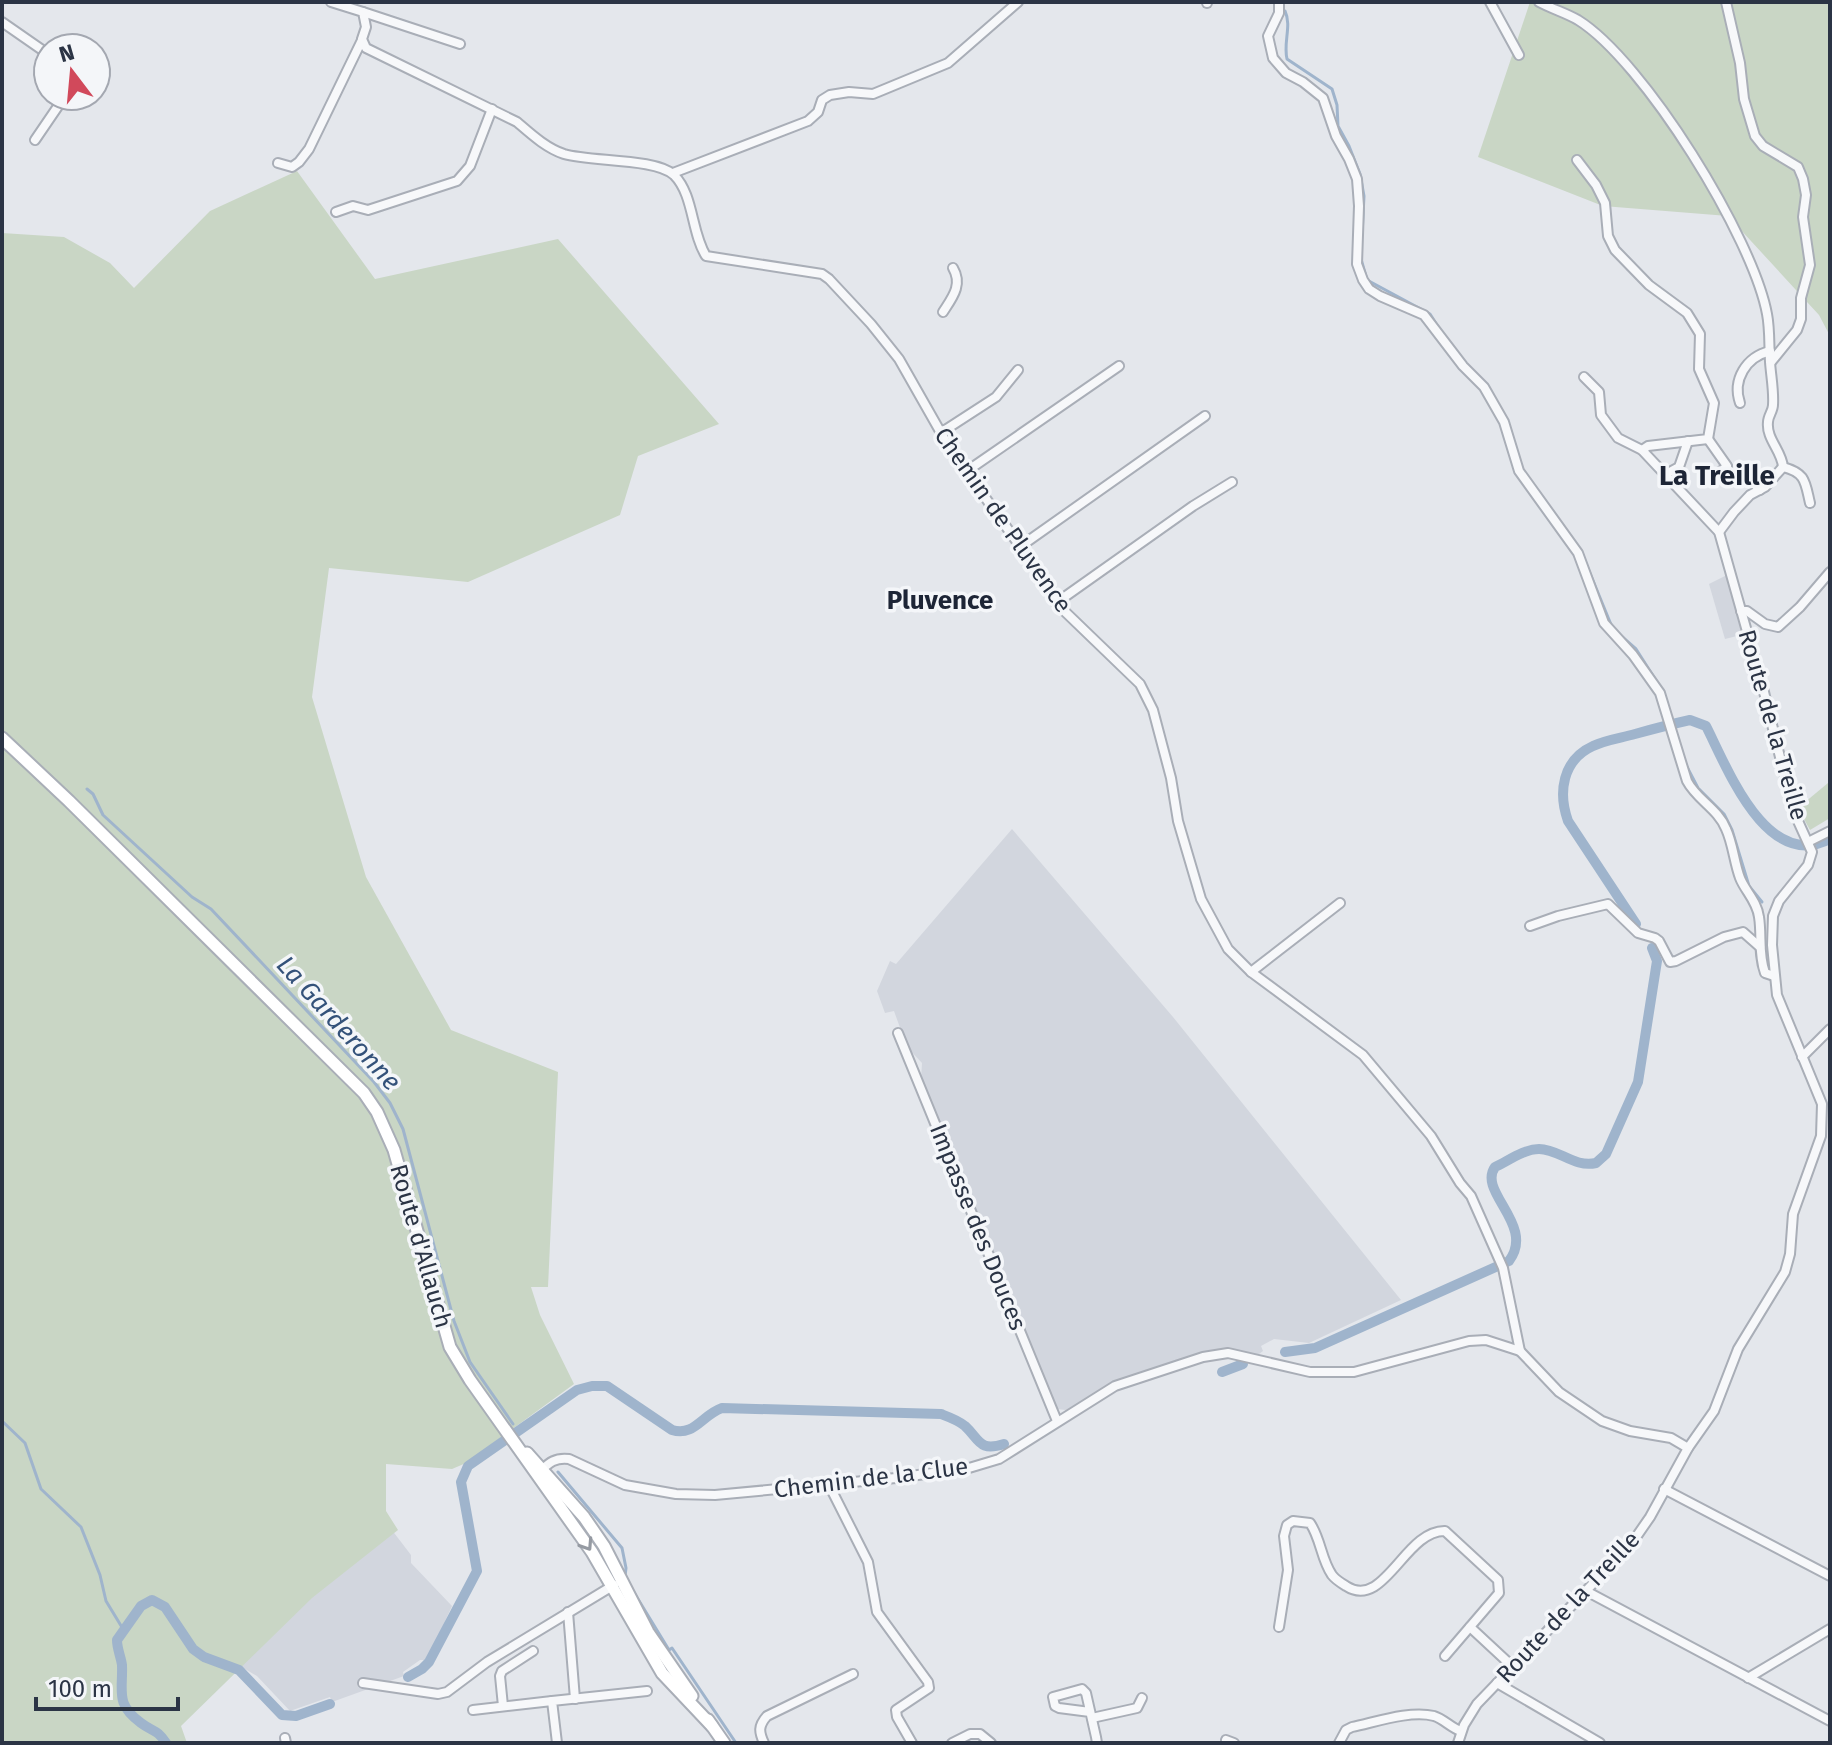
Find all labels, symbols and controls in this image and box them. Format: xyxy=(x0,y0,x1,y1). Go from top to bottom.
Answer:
north arrow xyxy=(32,32,112,112)
text: N xyxy=(56,38,77,68)
street label: Chemin de Pluvence xyxy=(928,422,1078,618)
district label: La Treille xyxy=(1659,459,1775,492)
district label: Pluvence xyxy=(887,584,993,616)
street label: Route de la Treille xyxy=(1732,626,1814,824)
water label: La Garderonne xyxy=(270,950,407,1097)
street label: Impasse des Douces xyxy=(924,1120,1032,1334)
street label: Route d'Allauch xyxy=(384,1161,458,1331)
street label: Chemin de la Clue xyxy=(772,1452,970,1504)
street label: Route de la Treille xyxy=(1491,1525,1645,1689)
one-way arrow xyxy=(578,1536,593,1551)
scale bar xyxy=(36,1661,178,1711)
text: 100 m xyxy=(48,1675,112,1703)

